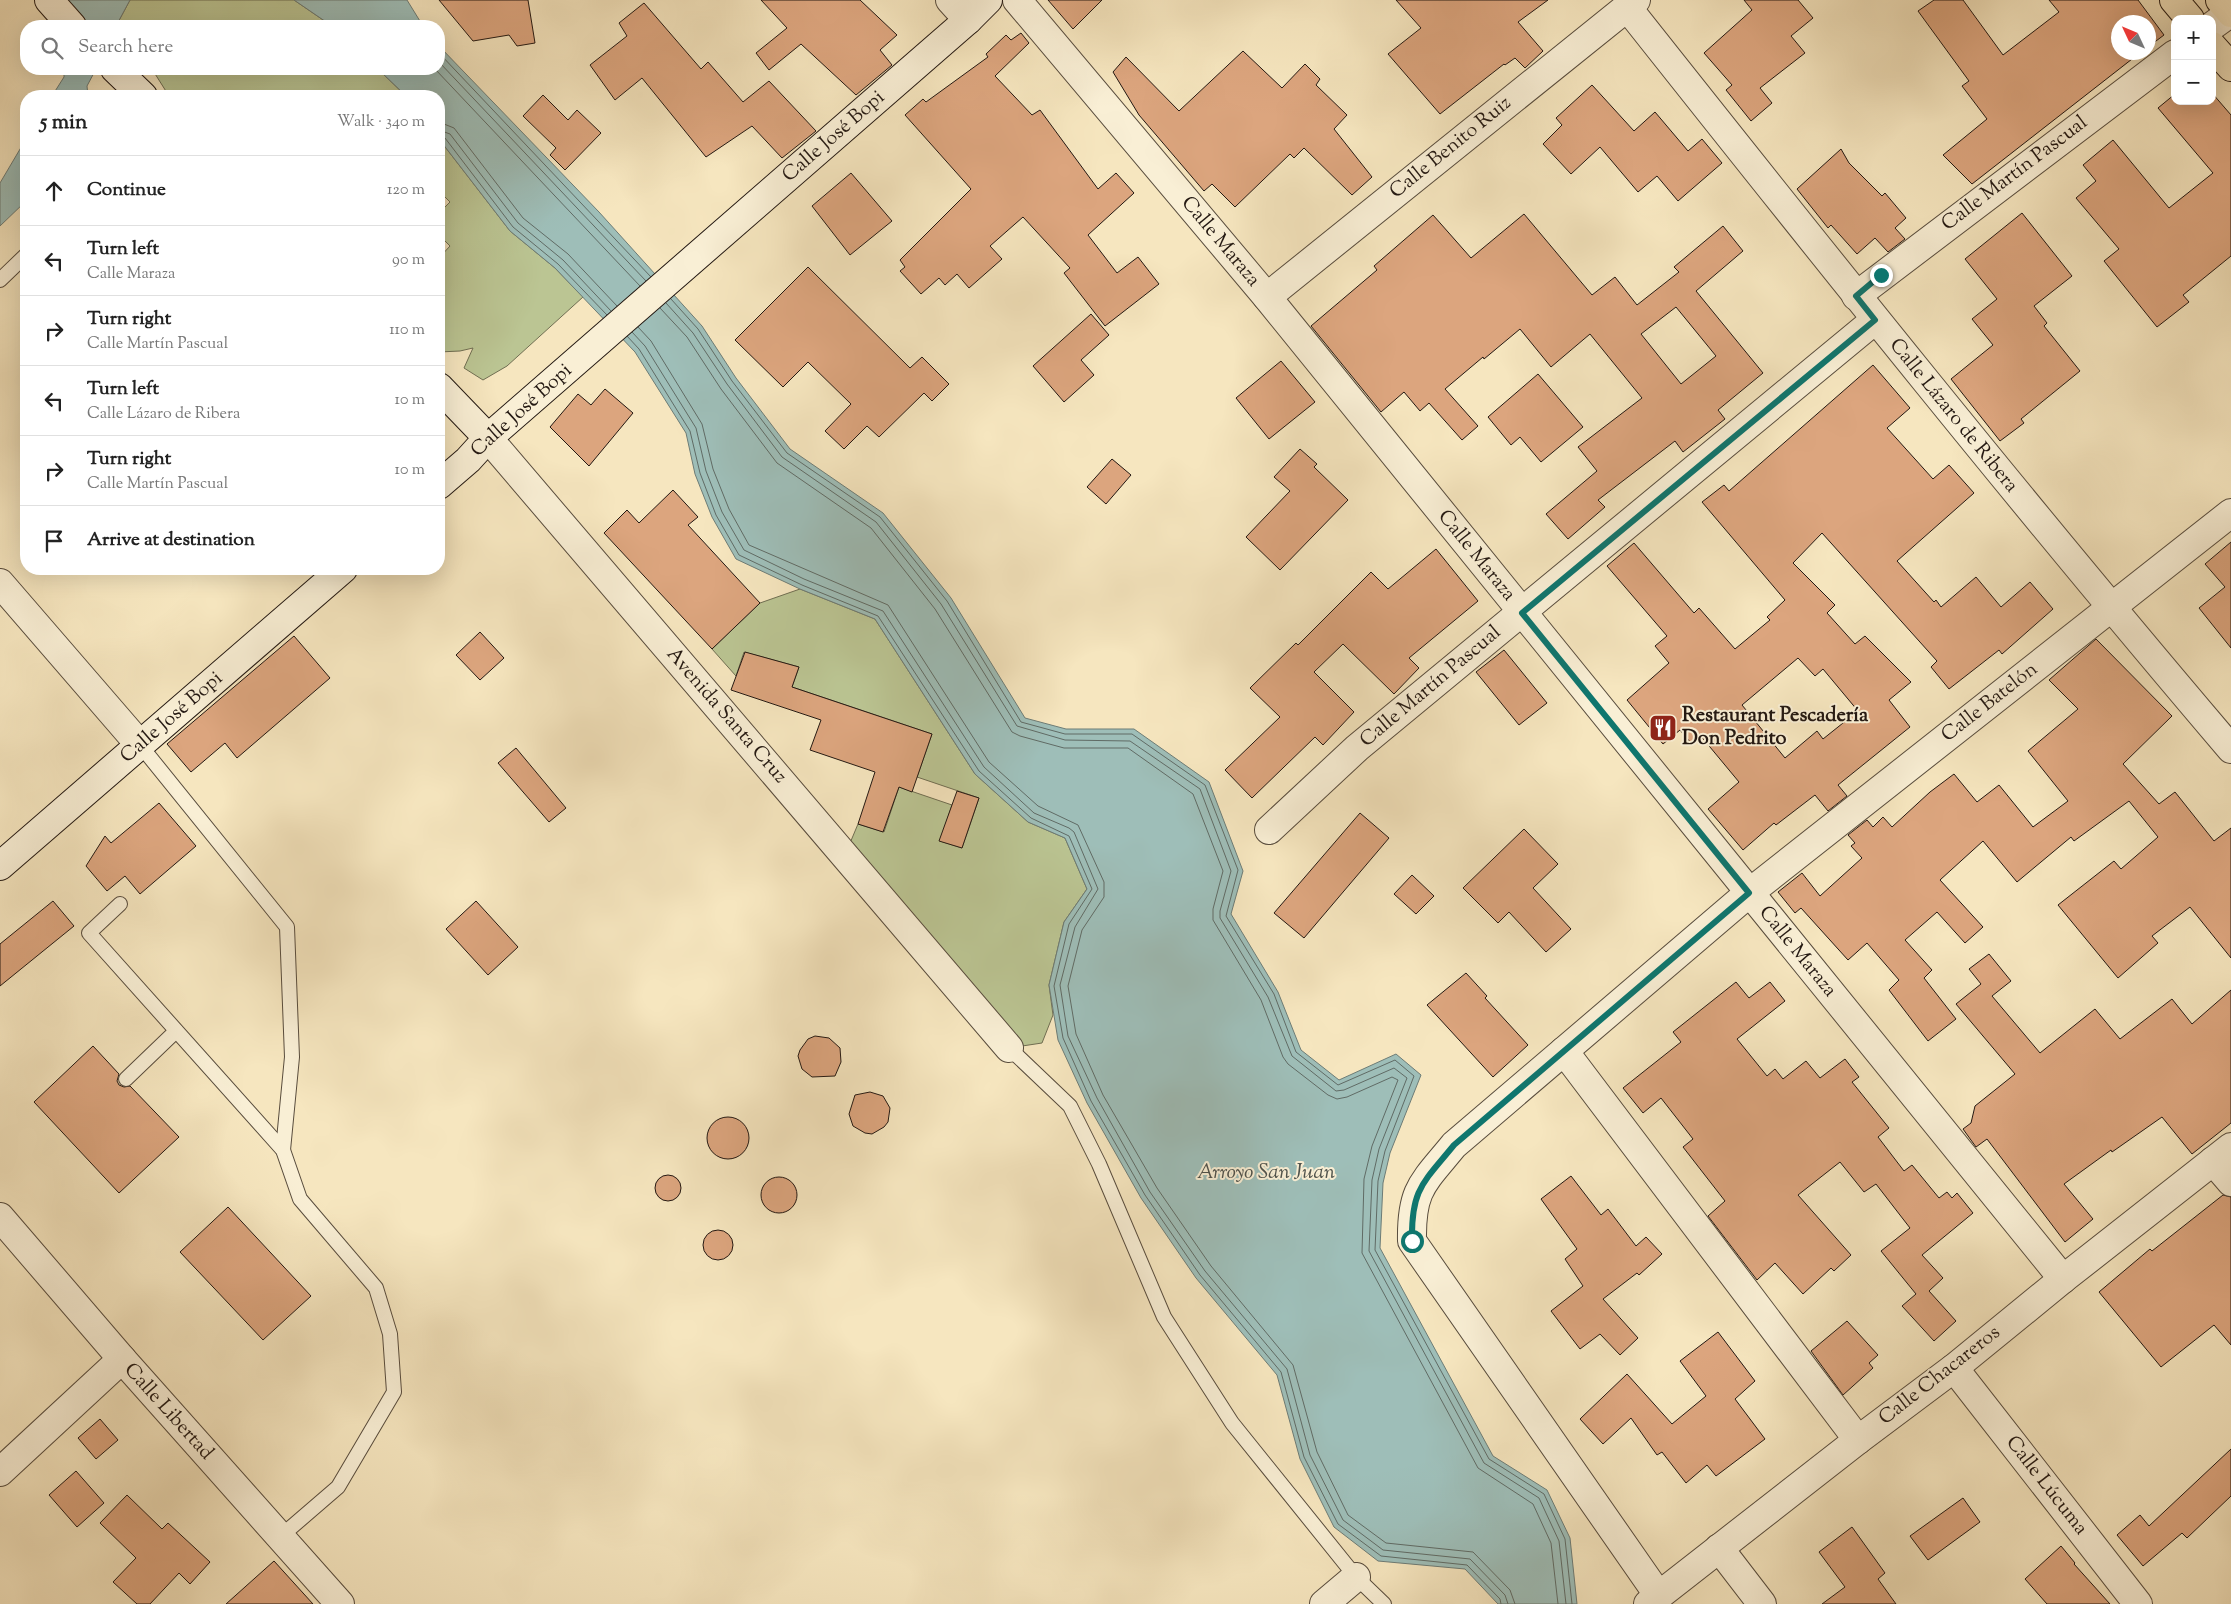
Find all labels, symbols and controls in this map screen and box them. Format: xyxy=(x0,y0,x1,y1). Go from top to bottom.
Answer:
north arrow xyxy=(2111,15,2156,60)
map controls xyxy=(2171,15,2216,105)
button: + xyxy=(2171,15,2216,60)
search box xyxy=(20,20,445,75)
icon: search xyxy=(38,34,66,62)
text: Search here xyxy=(78,34,173,61)
button: − xyxy=(2171,60,2216,105)
street label: Calle José Bopi xyxy=(776,84,892,190)
street label: Calle Benito Ruiz xyxy=(1384,90,1518,206)
text: 5 min xyxy=(40,108,87,138)
street label: Calle Martín Pascual xyxy=(1936,109,2095,239)
text: Walk · 340 m xyxy=(337,111,425,134)
icon: ahead xyxy=(40,177,68,205)
text: Continue xyxy=(87,177,166,204)
text: 120 m xyxy=(387,179,425,202)
street label: Calle Maraza xyxy=(1173,190,1267,294)
text: Turn left xyxy=(87,236,159,263)
icon: left xyxy=(40,247,68,275)
text: 90 m xyxy=(392,249,425,272)
text: Calle Maraza xyxy=(87,263,175,286)
route end xyxy=(1870,264,1893,287)
text: Turn right xyxy=(87,306,171,333)
icon: right xyxy=(40,317,68,345)
text: 110 m xyxy=(389,319,425,342)
street label: Calle Lázaro de Ribera xyxy=(1881,332,2025,500)
text: Calle Martín Pascual xyxy=(87,333,228,356)
street label: Calle José Bopi xyxy=(465,357,579,465)
text: Turn left xyxy=(87,376,159,403)
icon: left xyxy=(40,387,68,415)
text: 10 m xyxy=(395,389,425,412)
text: Calle Lázaro de Ribera xyxy=(87,403,240,426)
text: Turn right xyxy=(87,446,171,473)
icon: right xyxy=(40,457,68,485)
text: 10 m xyxy=(395,459,425,482)
text: Calle Martín Pascual xyxy=(87,473,228,496)
street label: Calle Maraza xyxy=(1430,504,1522,608)
icon: arrive xyxy=(40,527,68,555)
text: Arrive at destination xyxy=(87,527,255,554)
street label: Calle Martín Pascual xyxy=(1354,619,1508,755)
street label: Avenida Santa Cruz xyxy=(659,642,793,790)
street label: Calle Batelón xyxy=(1936,656,2045,750)
street label: Calle José Bopi xyxy=(114,665,230,771)
place label: Restaurant Pescadería Don Pedrito xyxy=(1682,702,1869,754)
restaurant icon: Restaurant Pescadería Don Pedrito xyxy=(1648,713,1678,743)
street label: Calle Maraza xyxy=(1751,900,1843,1004)
water label: Arroyo San Juan xyxy=(1197,1158,1335,1188)
route start xyxy=(1401,1230,1424,1253)
street label: Calle Chacareros xyxy=(1873,1319,2007,1433)
street label: Calle Libertad xyxy=(116,1357,220,1467)
street label: Calle Lúcuma xyxy=(1998,1430,2094,1542)

